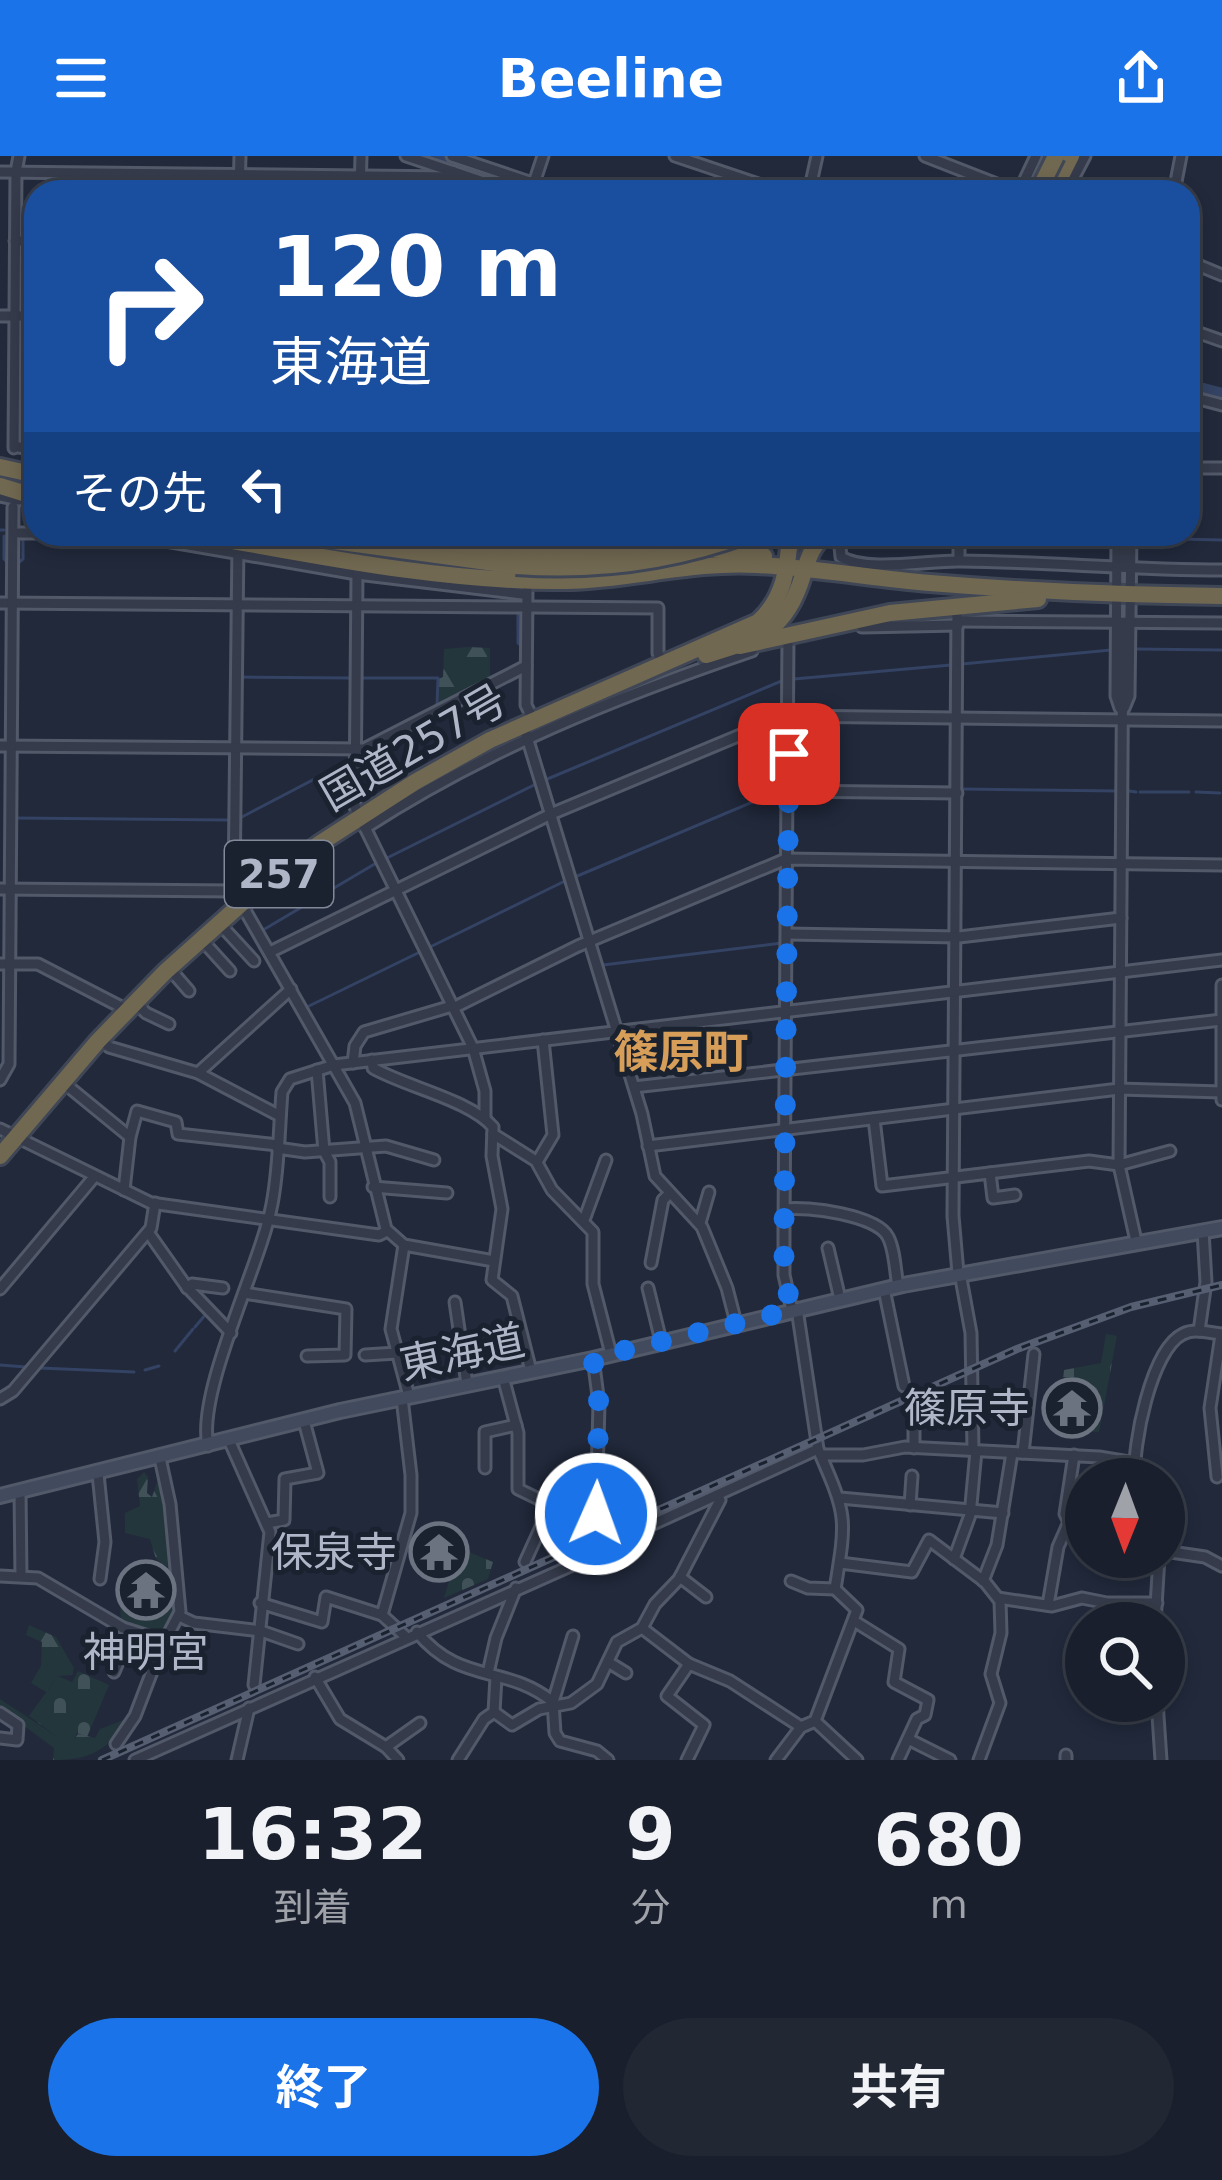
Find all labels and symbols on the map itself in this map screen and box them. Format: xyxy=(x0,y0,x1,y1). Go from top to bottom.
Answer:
street label: 国道257号 xyxy=(312,675,515,820)
pin xyxy=(738,703,840,805)
road number: 257 xyxy=(225,841,333,907)
district label: 篠原町 xyxy=(613,1026,749,1079)
street label: 東海道 xyxy=(395,1315,529,1390)
temple icon: 篠原寺 xyxy=(1041,1377,1103,1439)
place label: 篠原寺 xyxy=(904,1384,1030,1433)
position arrow xyxy=(533,1451,659,1577)
north arrow xyxy=(1065,1458,1185,1578)
temple icon: 保泉寺 xyxy=(408,1521,470,1583)
place label: 保泉寺 xyxy=(271,1528,397,1577)
temple icon: 神明宮 xyxy=(115,1559,177,1621)
place label: 神明宮 xyxy=(83,1628,209,1677)

